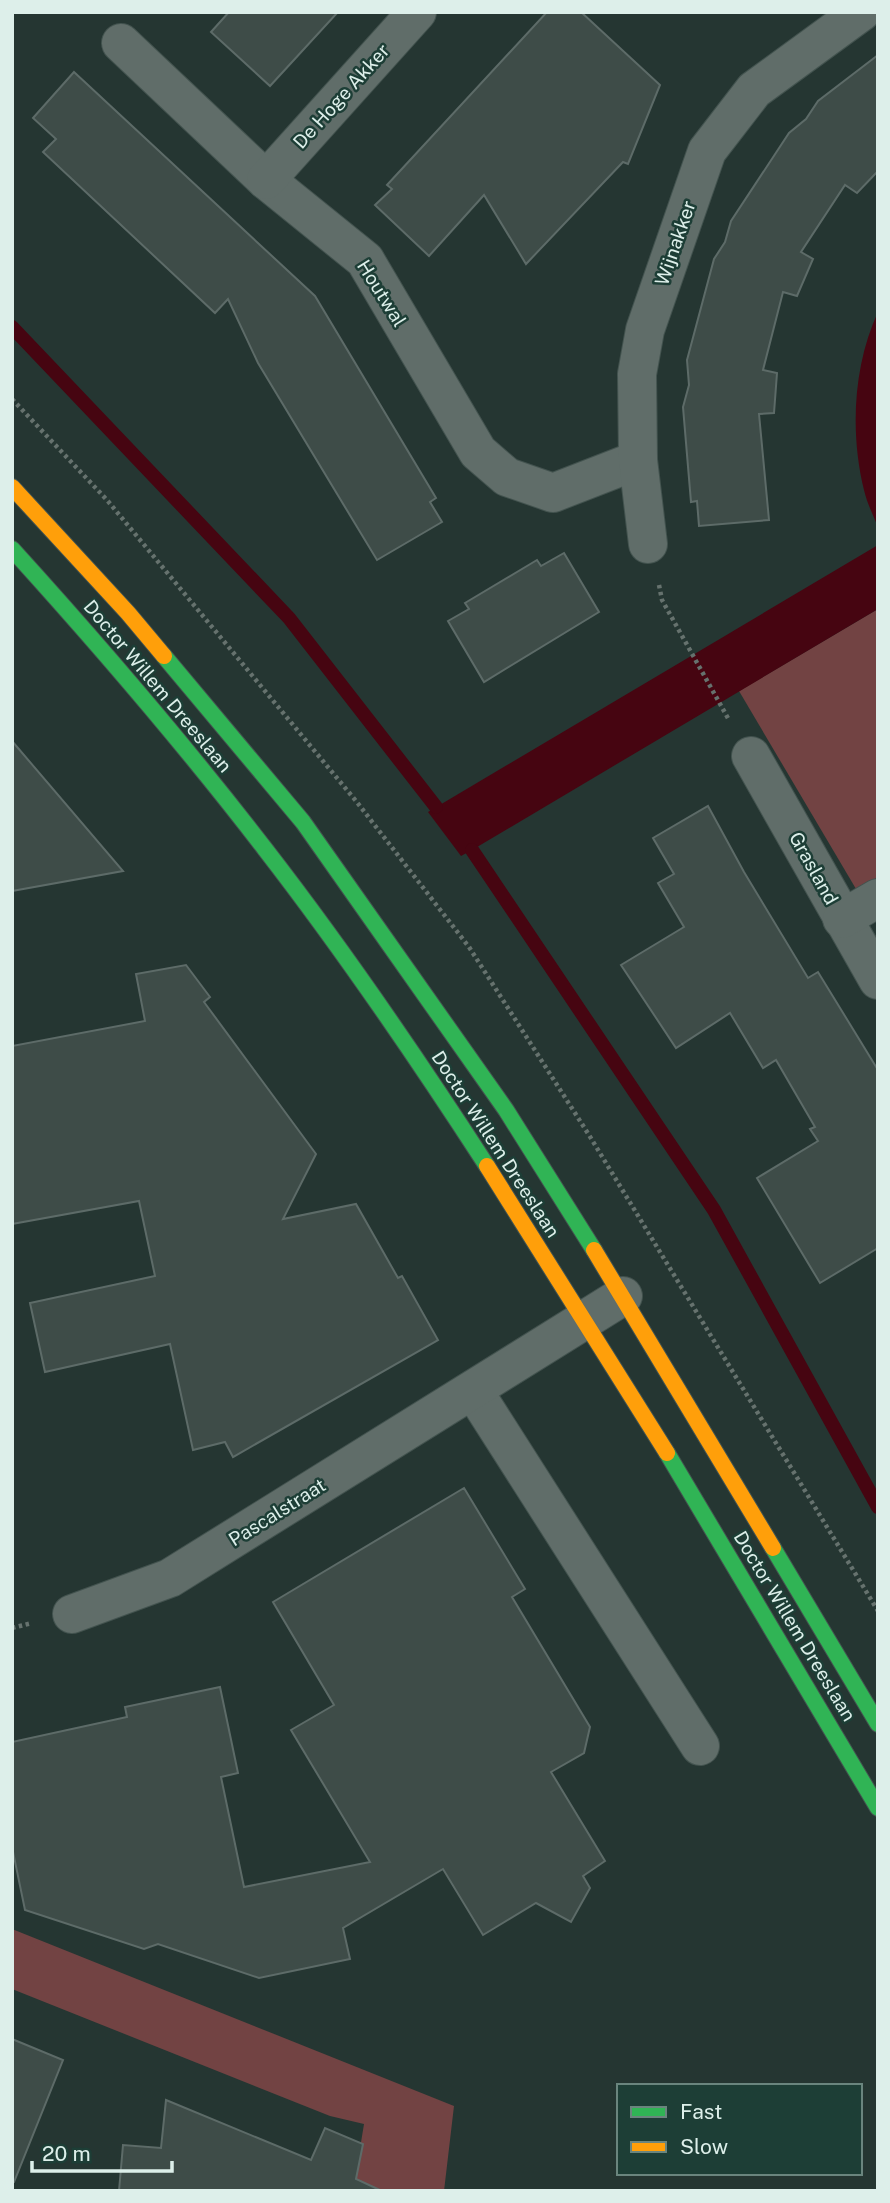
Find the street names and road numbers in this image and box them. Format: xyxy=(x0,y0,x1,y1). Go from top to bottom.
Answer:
street label: De Hoge Akker xyxy=(288,39,394,153)
street label: Wijnakker xyxy=(650,198,700,288)
street label: Houtwal xyxy=(353,256,411,330)
street label: Doctor Willem Dreeslaan xyxy=(80,595,236,777)
street label: Grasland xyxy=(785,828,843,908)
street label: Doctor Willem Dreeslaan xyxy=(427,1047,565,1241)
street label: Pascalstraat xyxy=(225,1474,329,1550)
street label: Doctor Willem Dreeslaan xyxy=(729,1527,861,1725)

